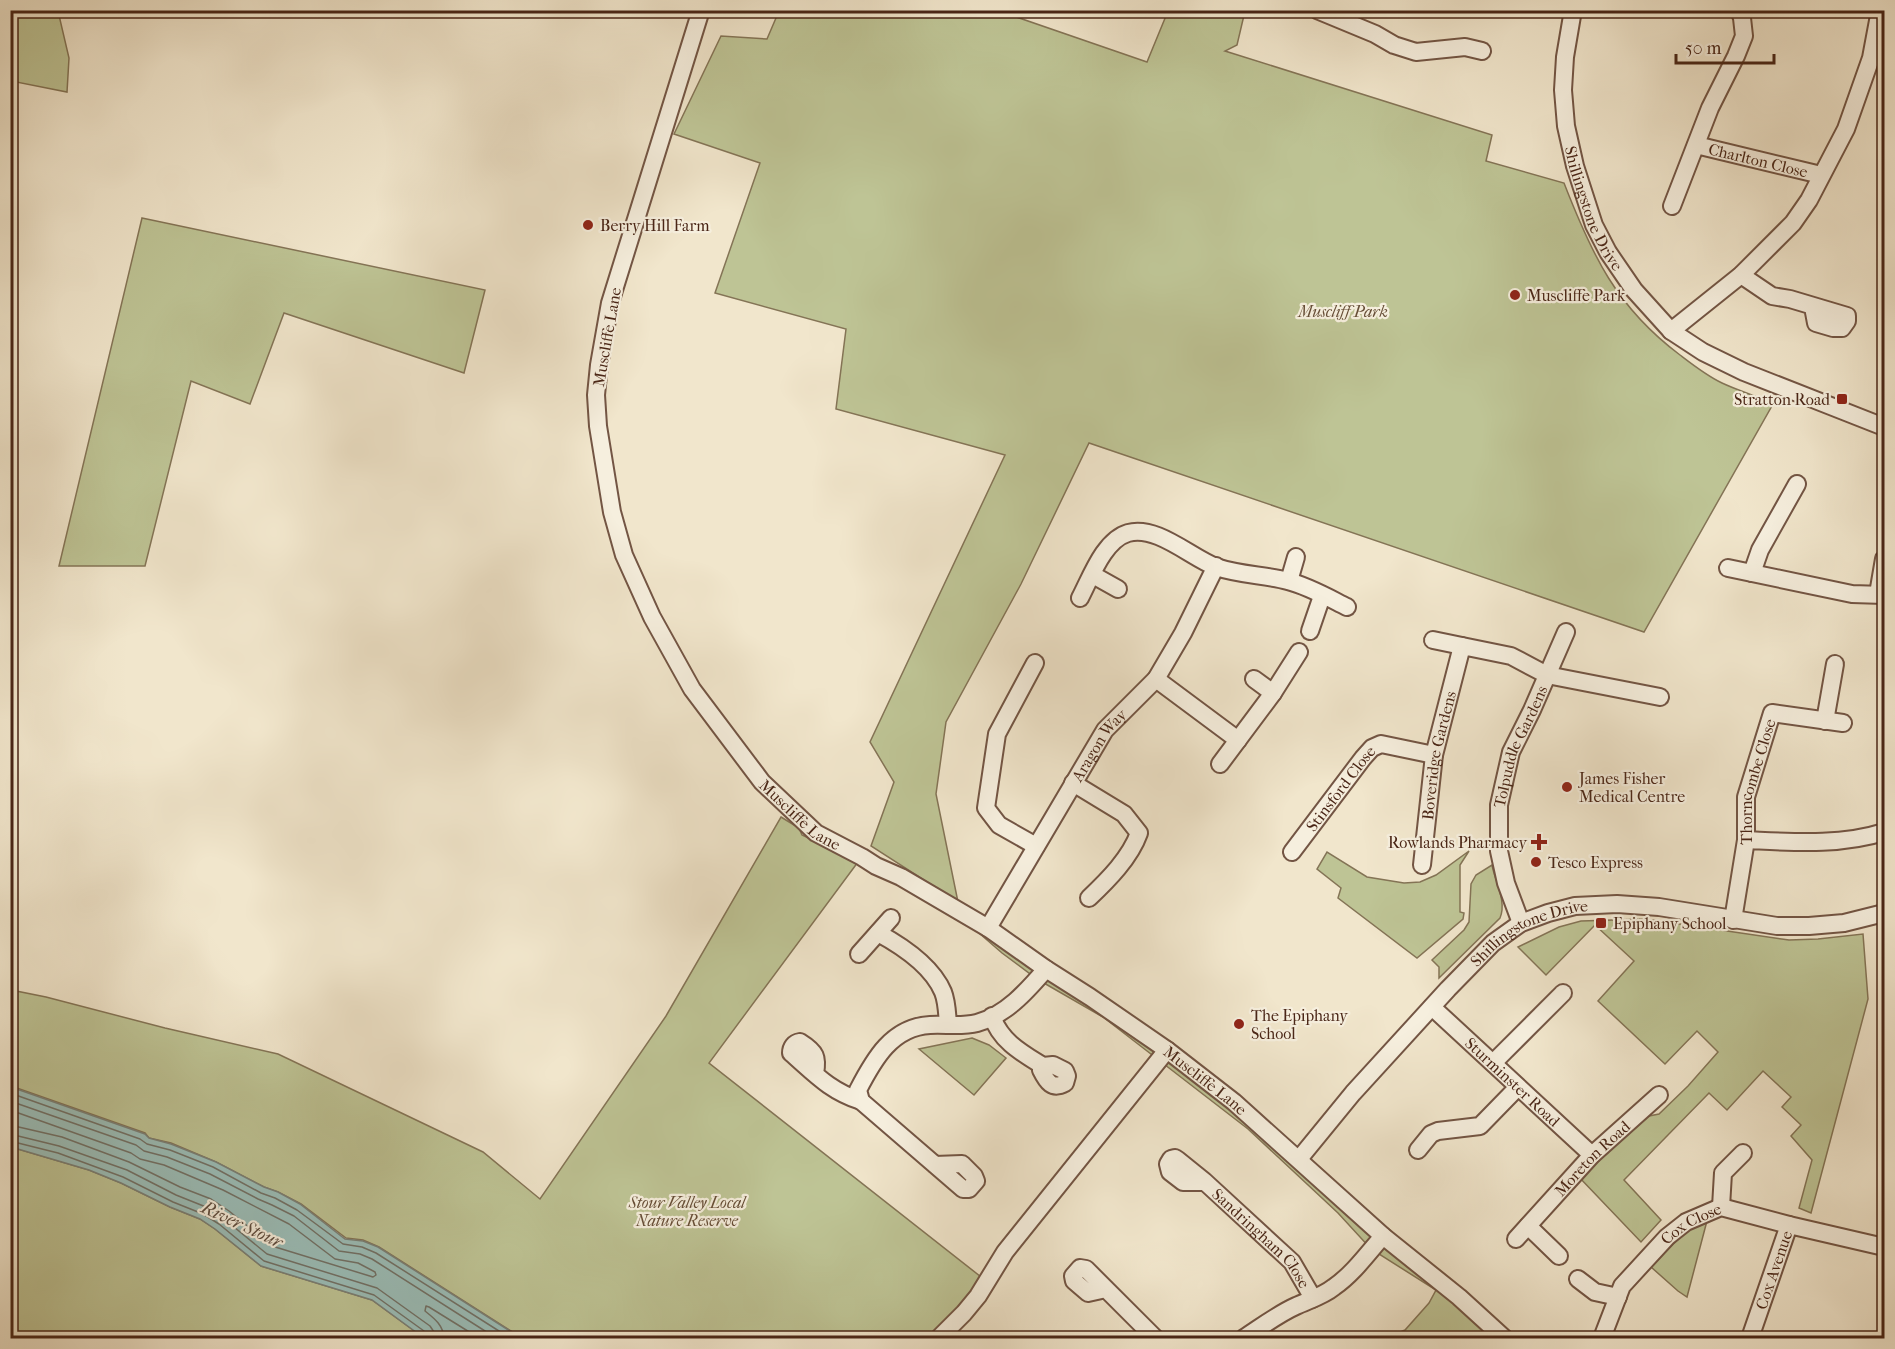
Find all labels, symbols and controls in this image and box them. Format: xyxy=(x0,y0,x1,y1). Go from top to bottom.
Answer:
scale bar xyxy=(1676,27,1774,65)
text: 50 m xyxy=(1685,38,1722,59)
street label: Charlton Close xyxy=(1707,139,1810,181)
street label: Shillingstone Drive xyxy=(1561,144,1627,274)
place label: Berry Hill Farm xyxy=(600,216,710,235)
marker: Berry Hill Farm xyxy=(581,218,595,232)
street label: Muscliffe Lane xyxy=(589,286,625,388)
place label: Muscliffe Park xyxy=(1527,286,1626,305)
marker: Muscliffe Park xyxy=(1508,288,1522,302)
park label: Muscliff Park xyxy=(1297,302,1388,321)
place label: Stratton Road xyxy=(1734,390,1830,409)
marker: Stratton Road xyxy=(1835,392,1849,406)
street label: Tolpuddle Gardens xyxy=(1489,682,1551,809)
street label: Boveridge Gardens xyxy=(1417,689,1460,821)
street label: Aragon Way xyxy=(1067,705,1130,786)
street label: Thorncombe Close xyxy=(1737,716,1779,845)
street label: Stinsford Close xyxy=(1302,741,1379,835)
place label: James Fisher Medical Centre xyxy=(1577,769,1685,806)
street label: Muscliffe Lane xyxy=(756,775,844,854)
marker: James Fisher Medical Centre xyxy=(1560,780,1574,794)
place label: Rowlands Pharmacy xyxy=(1388,833,1527,852)
marker: Rowlands Pharmacy xyxy=(1532,835,1546,849)
place label: Tesco Express xyxy=(1548,853,1643,872)
marker: Tesco Express xyxy=(1529,855,1543,869)
street label: Shillingstone Drive xyxy=(1466,896,1588,970)
place label: Epiphany School xyxy=(1613,914,1727,933)
marker: Epiphany School xyxy=(1594,916,1608,930)
place label: The Epiphany School xyxy=(1251,1006,1348,1043)
marker: The Epiphany School xyxy=(1232,1017,1246,1031)
street label: Sturminster Road xyxy=(1461,1033,1564,1130)
street label: Muscliffe Lane xyxy=(1160,1042,1251,1119)
street label: Moreton Road xyxy=(1550,1116,1634,1200)
street label: Sandringham Close xyxy=(1208,1184,1315,1291)
park label: Stour Valley Local Nature Reserve xyxy=(628,1193,747,1230)
water label: River Stour xyxy=(197,1197,288,1254)
street label: Cox Close xyxy=(1656,1199,1724,1248)
street label: Cox Avenue xyxy=(1751,1228,1796,1312)

